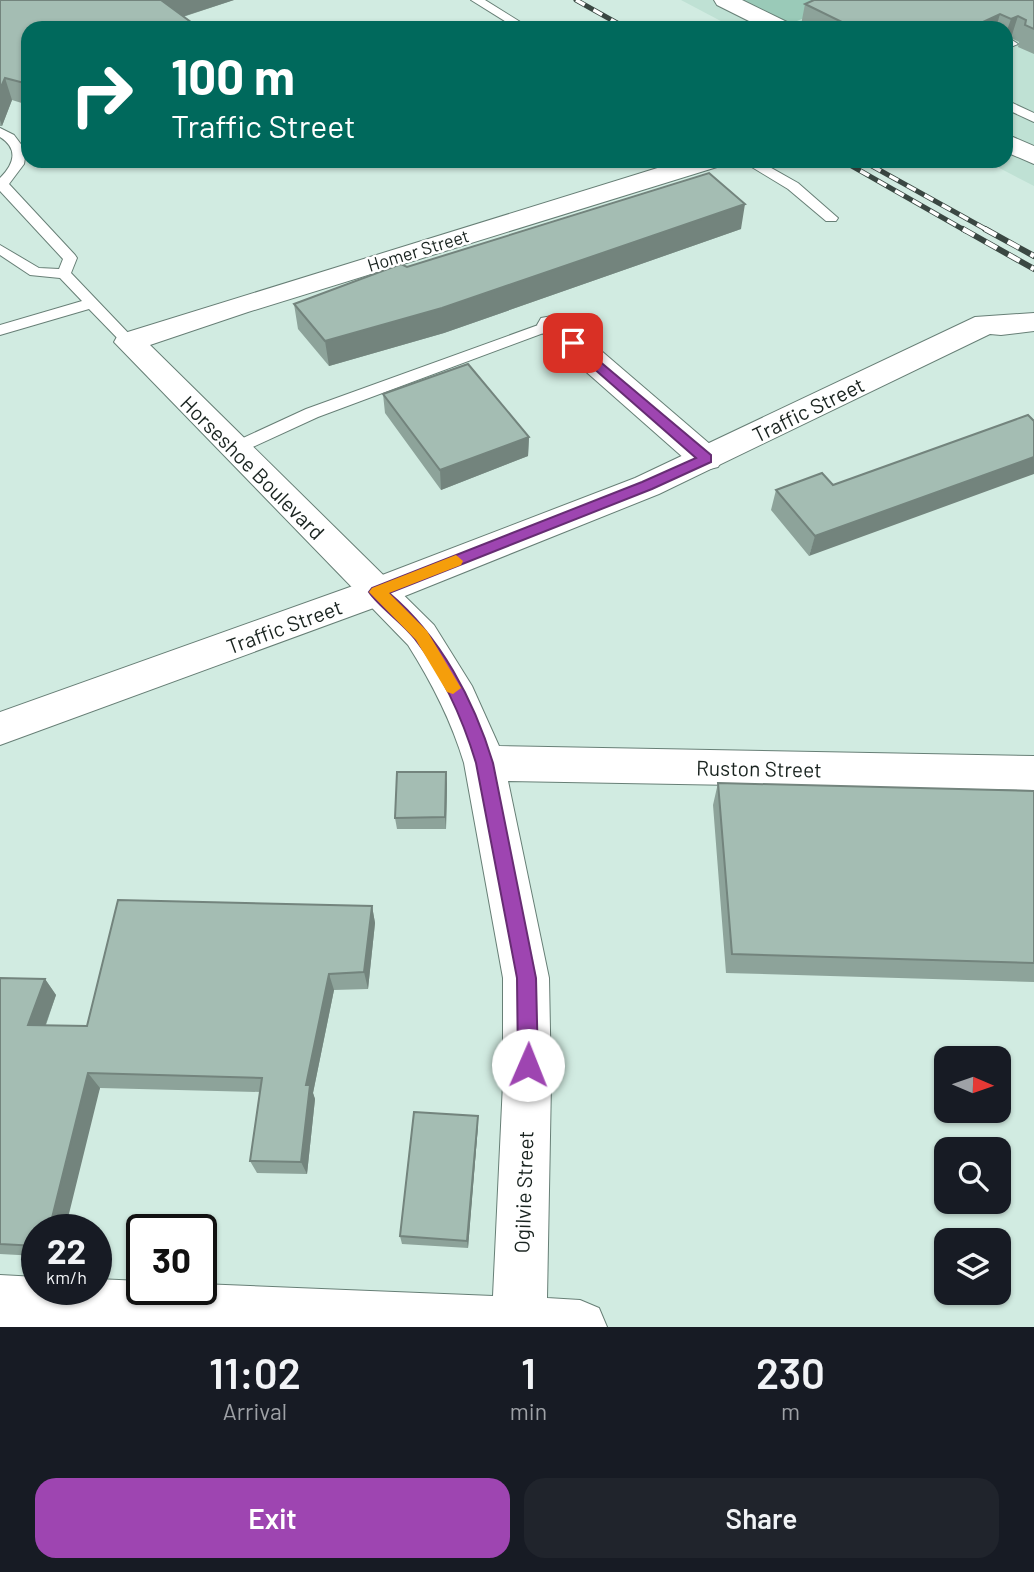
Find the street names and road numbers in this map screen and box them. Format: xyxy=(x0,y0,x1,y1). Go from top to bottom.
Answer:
street label: Homer Street xyxy=(364,224,472,276)
street label: Traffic Street xyxy=(748,371,868,447)
street label: Horseshoe Boulevard xyxy=(176,390,330,544)
street label: Traffic Street xyxy=(223,594,345,658)
street label: Ruston Street xyxy=(696,754,822,782)
street label: Ogilvie Street xyxy=(508,1130,538,1254)

